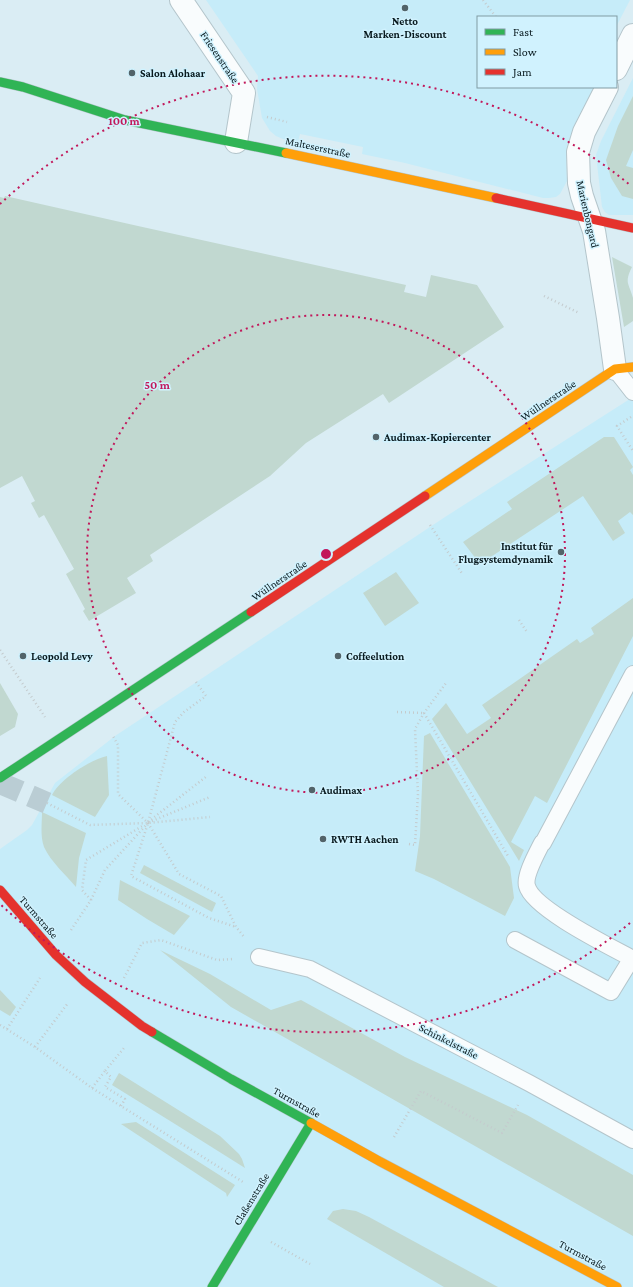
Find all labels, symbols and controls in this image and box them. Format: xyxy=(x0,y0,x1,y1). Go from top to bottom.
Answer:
marker: Netto Marken-Discount xyxy=(400,3,410,13)
place label: Netto Marken-Discount xyxy=(363,15,447,40)
legend xyxy=(477,16,617,88)
text: Fast xyxy=(513,25,534,39)
street label: Friesenstraße xyxy=(198,29,242,85)
text: Slow xyxy=(513,45,537,59)
text: Jam xyxy=(512,65,532,79)
place label: Salon Alohaar xyxy=(140,67,206,79)
marker: Salon Alohaar xyxy=(127,68,137,78)
text: 100 m xyxy=(108,114,141,128)
street label: Malteserstraße xyxy=(284,134,352,160)
street label: Marienbongard xyxy=(573,179,602,249)
street label: Wüllnerstraße xyxy=(518,377,578,423)
text: 50 m xyxy=(144,378,171,392)
place label: Audimax-Kopiercenter xyxy=(383,431,491,443)
marker: Audimax-Kopiercenter xyxy=(371,432,381,442)
place label: Institut für Flugsystemdynamik xyxy=(458,540,554,565)
centre of rings xyxy=(319,547,333,561)
marker: Institut für Flugsystemdynamik xyxy=(556,547,566,557)
street label: Wüllnerstraße xyxy=(249,557,309,603)
place label: Leopold Levy xyxy=(31,650,93,662)
place label: Coffeelution xyxy=(346,650,405,662)
marker: Leopold Levy xyxy=(18,651,28,661)
marker: Coffeelution xyxy=(333,651,343,661)
place label: Audimax xyxy=(319,784,363,796)
marker: Audimax xyxy=(307,785,317,795)
place label: RWTH Aachen xyxy=(331,833,399,845)
marker: RWTH Aachen xyxy=(318,834,328,844)
street label: Turmstraße xyxy=(17,893,61,941)
street label: Schinkelstraße xyxy=(417,1021,481,1061)
street label: Turmstraße xyxy=(271,1084,323,1120)
street label: Claßenstraße xyxy=(231,1170,271,1227)
street label: Turmstraße xyxy=(557,1237,609,1273)

